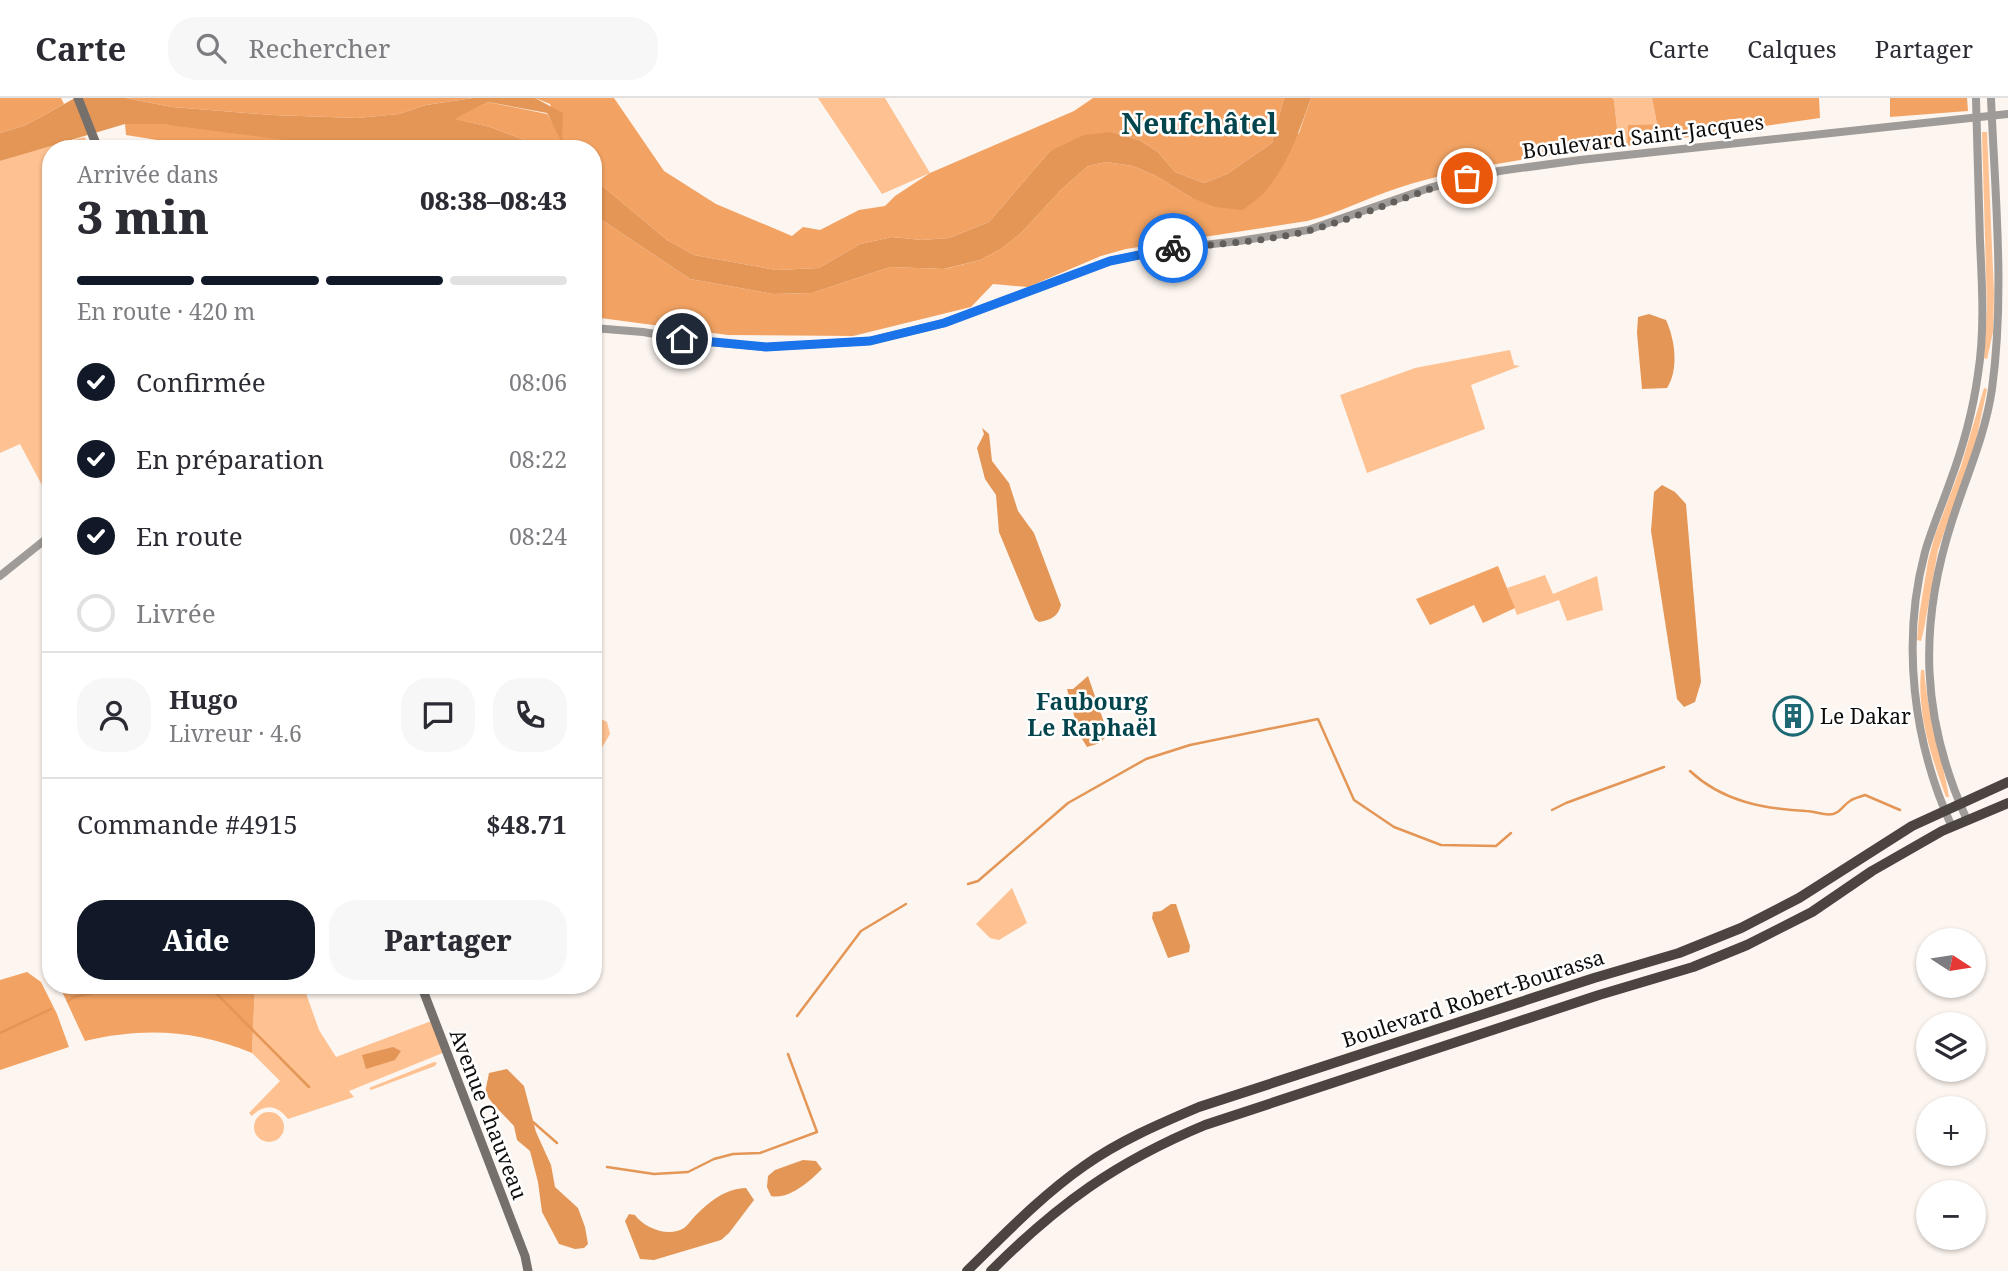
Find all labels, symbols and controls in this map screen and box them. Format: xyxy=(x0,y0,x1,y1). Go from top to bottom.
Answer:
search box xyxy=(168,17,658,80)
text: Carte xyxy=(35,26,126,71)
icon: search xyxy=(192,29,230,67)
text: Rechercher xyxy=(248,30,390,66)
text: Carte xyxy=(1649,32,1709,65)
text: Calques xyxy=(1747,32,1837,65)
text: Partager xyxy=(1875,32,1973,65)
district label: Neufchâtel xyxy=(1121,104,1277,142)
street label: Boulevard Saint-Jacques xyxy=(1521,107,1765,165)
pin xyxy=(1437,148,1497,208)
text: Arrivée dans xyxy=(77,158,218,190)
icon: bag xyxy=(1448,159,1486,197)
text: 08:38–08:43 xyxy=(420,182,567,218)
text: 3 min xyxy=(77,185,209,247)
courier xyxy=(1138,213,1208,283)
icon: bike xyxy=(1154,229,1192,267)
text: En route · 420 m xyxy=(77,295,255,327)
pin xyxy=(652,309,712,369)
icon: home xyxy=(663,320,701,358)
icon: check xyxy=(77,363,115,401)
text: Confirmée xyxy=(136,364,266,400)
text: 08:06 xyxy=(509,366,567,398)
icon: check xyxy=(77,440,115,478)
text: En préparation xyxy=(136,441,324,477)
text: 08:22 xyxy=(509,443,567,475)
icon: check xyxy=(77,517,115,555)
text: En route xyxy=(136,518,243,554)
text: 08:24 xyxy=(509,520,567,552)
text: Livrée xyxy=(136,595,216,631)
button: person xyxy=(77,678,151,752)
button: chat xyxy=(401,678,475,752)
button: phone xyxy=(493,678,567,752)
text: Hugo xyxy=(169,681,238,717)
district label: Faubourg Le Raphaël xyxy=(1027,685,1157,743)
building icon: Le Dakar xyxy=(1772,695,1814,737)
place label: Le Dakar xyxy=(1820,702,1911,730)
text: Livreur · 4.6 xyxy=(169,717,302,749)
text: Commande #4915 xyxy=(77,806,298,842)
text: $48.71 xyxy=(486,806,567,842)
button: Aide xyxy=(77,900,315,980)
button: Partager xyxy=(329,900,567,980)
north arrow xyxy=(1916,928,1986,998)
map controls xyxy=(1916,928,1986,1250)
street label: Boulevard Robert-Bourassa xyxy=(1338,942,1608,1054)
button: layers xyxy=(1916,1012,1986,1082)
street label: Avenue Chauveau xyxy=(444,1025,534,1203)
button: + xyxy=(1916,1096,1986,1166)
button: − xyxy=(1916,1180,1986,1250)

